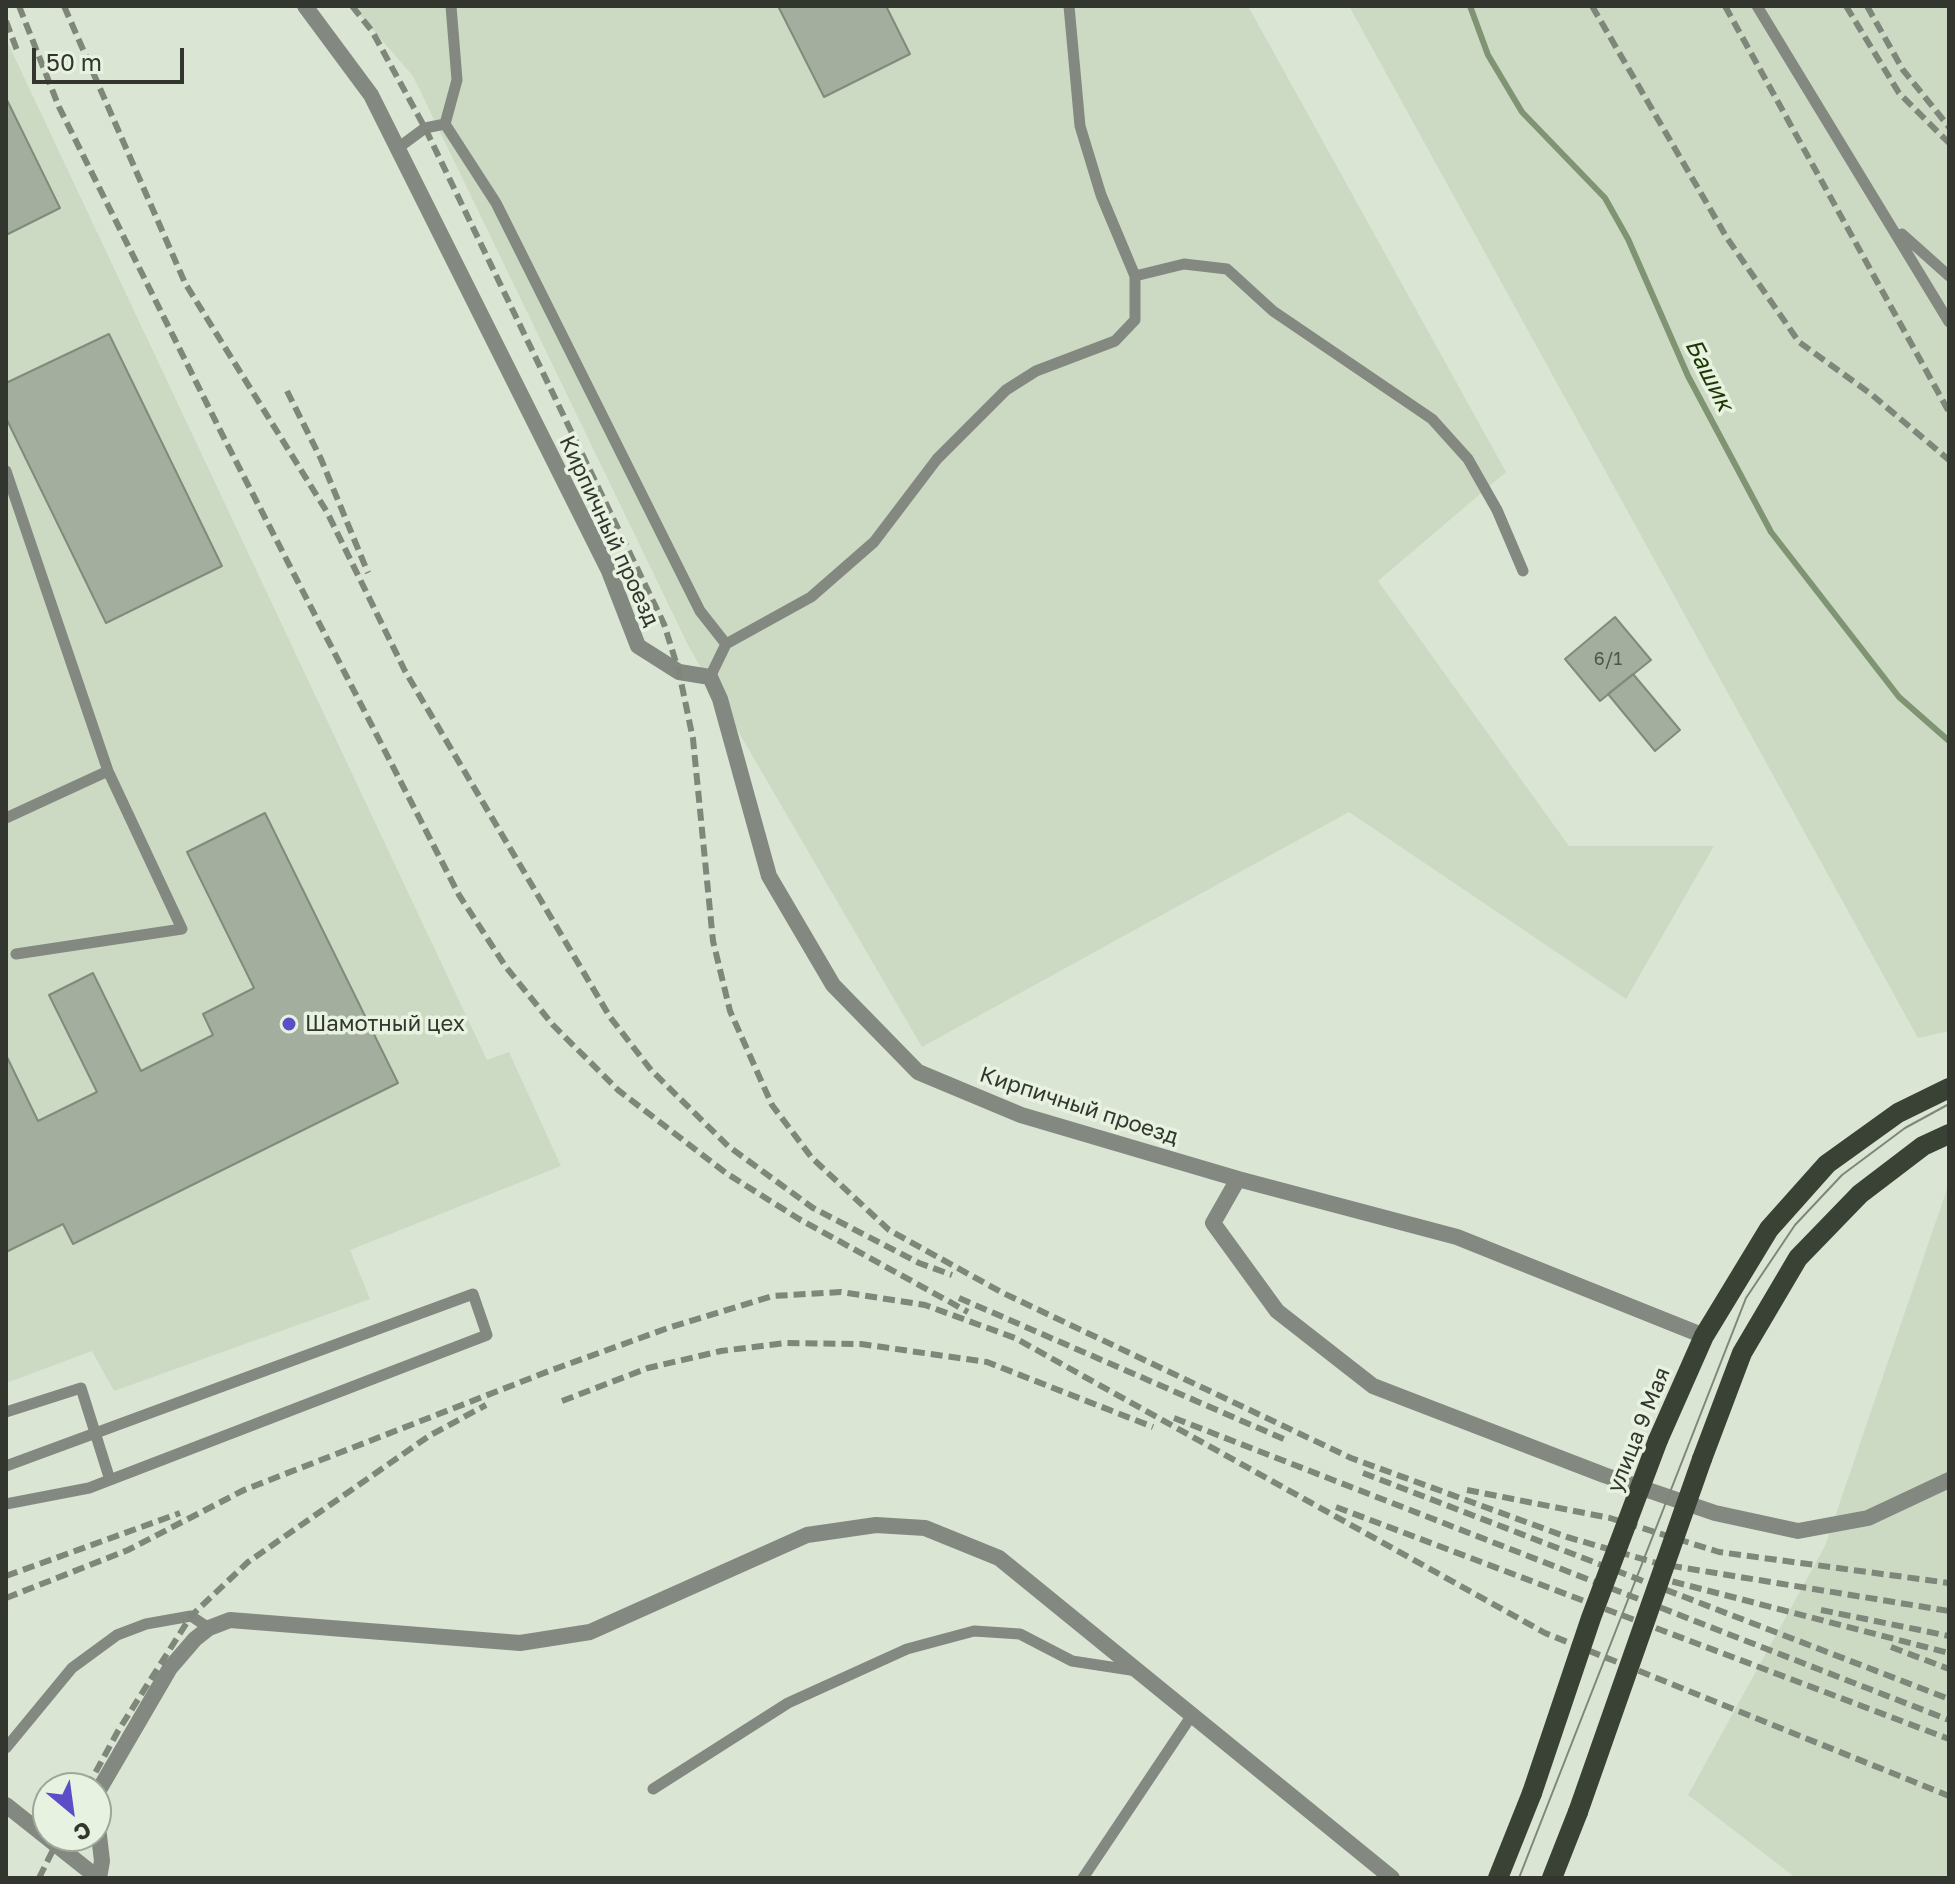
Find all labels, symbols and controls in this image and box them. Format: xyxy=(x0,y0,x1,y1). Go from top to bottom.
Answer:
scale bar xyxy=(36,32,188,82)
text: 50 m xyxy=(46,47,102,76)
water label: Башик xyxy=(1679,334,1739,416)
street label: Кирпичный проезд xyxy=(553,432,665,630)
house number: 6/1 xyxy=(1594,648,1622,670)
place label: Шамотный цех xyxy=(305,1011,465,1037)
marker: Шамотный цех xyxy=(280,1015,298,1033)
street label: Кирпичный проезд xyxy=(976,1061,1182,1151)
street label: улица 9 Мая xyxy=(1602,1364,1676,1496)
north arrow xyxy=(32,1772,112,1852)
text: С xyxy=(70,1816,96,1847)

